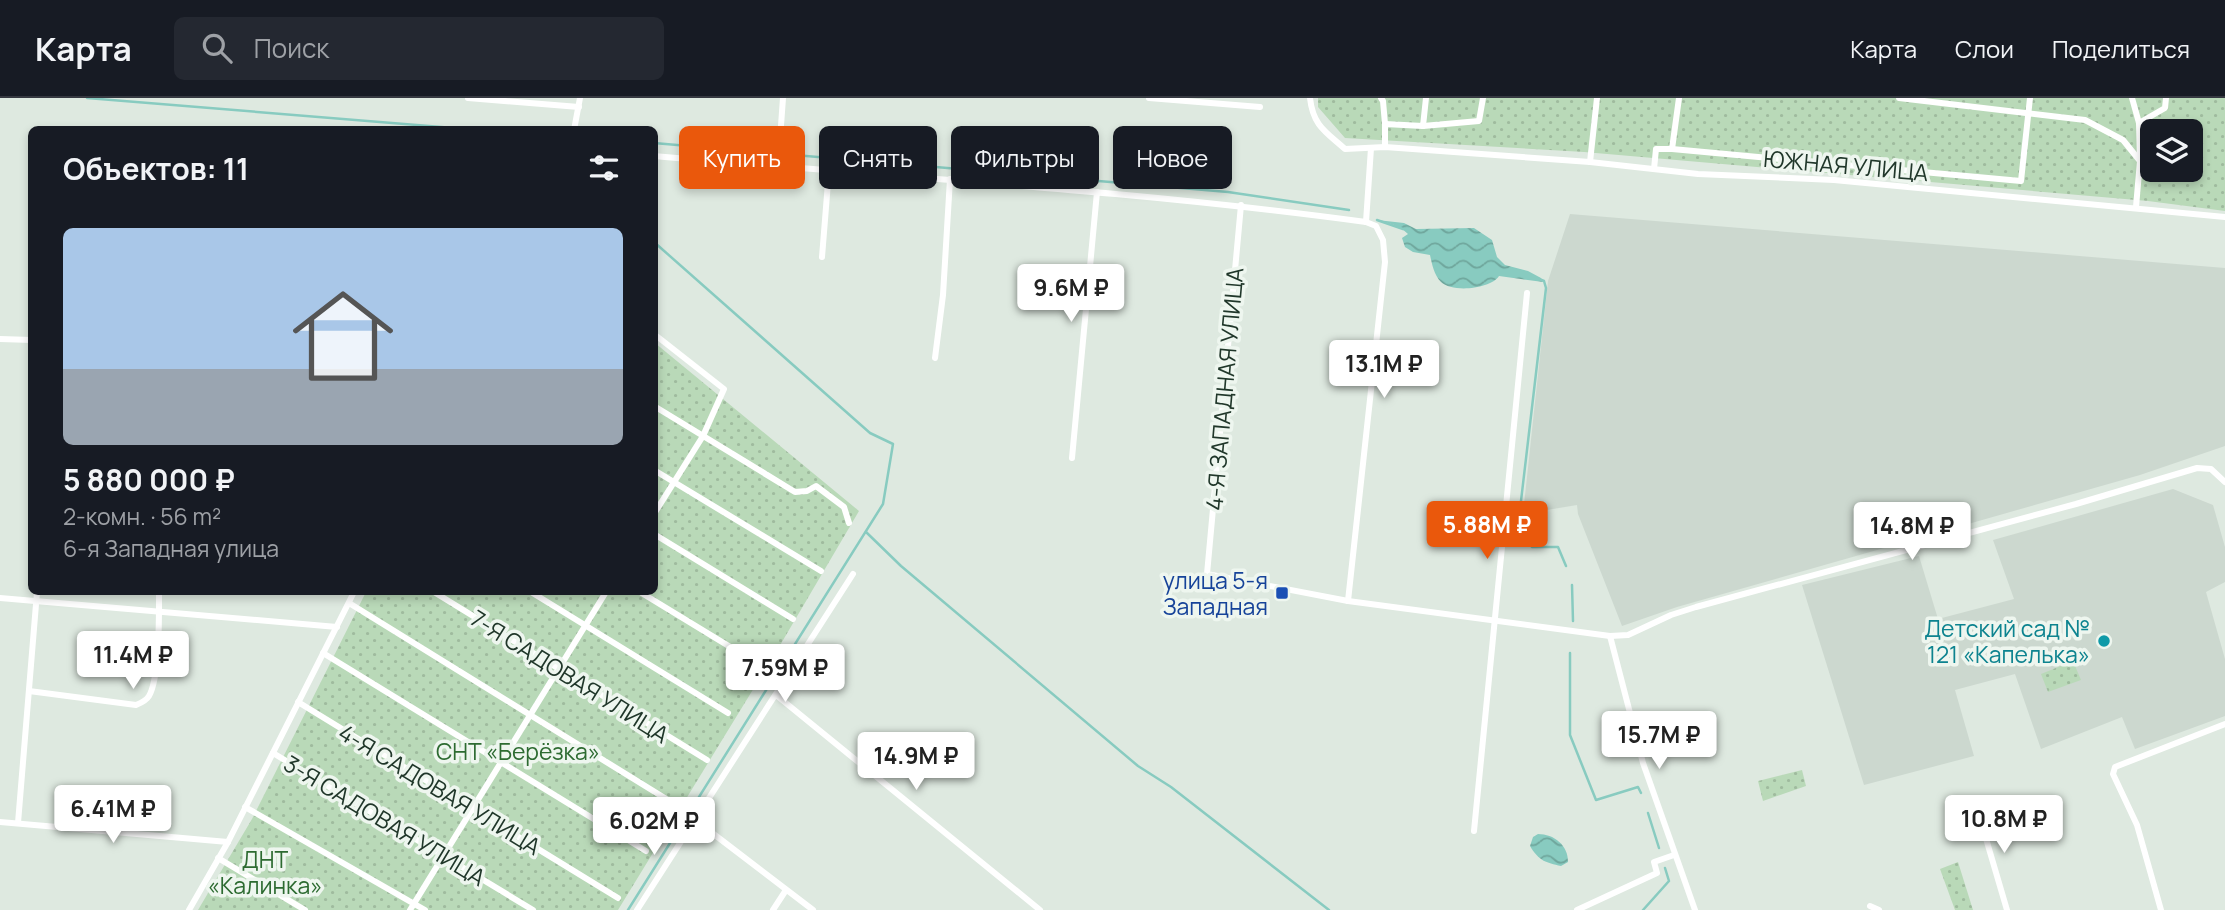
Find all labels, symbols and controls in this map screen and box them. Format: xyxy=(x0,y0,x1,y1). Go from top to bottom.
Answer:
search box xyxy=(174,17,664,80)
text: Карта xyxy=(35,26,132,71)
icon: search xyxy=(198,29,236,67)
text: Поиск xyxy=(254,30,329,66)
text: Карта xyxy=(1850,32,1917,65)
text: Слои xyxy=(1955,32,2014,65)
text: Поделиться xyxy=(2052,32,2190,65)
map controls xyxy=(2140,119,2203,182)
button: layers xyxy=(2140,119,2203,182)
chip: Купить xyxy=(679,126,805,189)
chip: Снять xyxy=(819,126,937,189)
chip: Фильтры xyxy=(951,126,1099,189)
chip: Новое xyxy=(1113,126,1232,189)
street label: ЮЖНАЯ УЛИЦА xyxy=(1762,142,1930,188)
text: Объектов: 11 xyxy=(63,148,249,189)
icon: filters xyxy=(585,149,623,187)
pin: 9.6M ₽ xyxy=(1014,264,1128,324)
street label: 4-Я ЗАПАДНАЯ УЛИЦА xyxy=(1197,266,1251,512)
text: 9.6M ₽ xyxy=(1033,271,1109,303)
icon: home xyxy=(280,273,406,399)
pin: 13.1M ₽ xyxy=(1319,341,1449,400)
text: 13.1M ₽ xyxy=(1345,347,1423,379)
text: 5 880 000 ₽ xyxy=(63,459,235,500)
text: 2-комн. · 56 m² xyxy=(63,500,221,532)
pin: 5.88M ₽ xyxy=(1422,502,1552,561)
pin: 14.8M ₽ xyxy=(1847,503,1977,562)
text: 5.88M ₽ xyxy=(1443,508,1531,540)
text: 14.8M ₽ xyxy=(1870,509,1954,541)
text: 6-я Западная улица xyxy=(63,532,279,564)
place label: улица 5-я Западная xyxy=(1163,564,1268,622)
marker: улица 5-я Западная xyxy=(1274,585,1290,601)
street label: 7-Я САДОВАЯ УЛИЦА xyxy=(465,602,676,750)
place label: Детский сад № 121 «Капелька» xyxy=(1924,612,2090,670)
pin: 11.4M ₽ xyxy=(68,632,198,691)
marker: Детский сад № 121 «Капелька» xyxy=(2096,633,2112,649)
text: 11.4M ₽ xyxy=(93,638,173,670)
pin: 7.59M ₽ xyxy=(720,644,850,704)
text: 7.59M ₽ xyxy=(742,651,828,683)
pin: 15.7M ₽ xyxy=(1594,712,1724,771)
street label: 4-Я САДОВАЯ УЛИЦА xyxy=(333,716,547,862)
text: 15.7M ₽ xyxy=(1618,718,1700,750)
pin: 14.9M ₽ xyxy=(851,732,981,792)
park label: СНТ «Берёзка» xyxy=(436,735,600,767)
text: 14.9M ₽ xyxy=(874,739,958,771)
street label: 3-Я САДОВАЯ УЛИЦА xyxy=(278,747,492,893)
pin: 6.41M ₽ xyxy=(48,786,178,845)
text: 6.41M ₽ xyxy=(70,792,156,824)
pin: 10.8M ₽ xyxy=(1939,796,2069,855)
pin: 6.02M ₽ xyxy=(589,798,719,857)
text: 10.8M ₽ xyxy=(1961,802,2047,834)
text: 6.02M ₽ xyxy=(609,804,699,836)
park label: ДНТ «Калинка» xyxy=(207,843,323,901)

